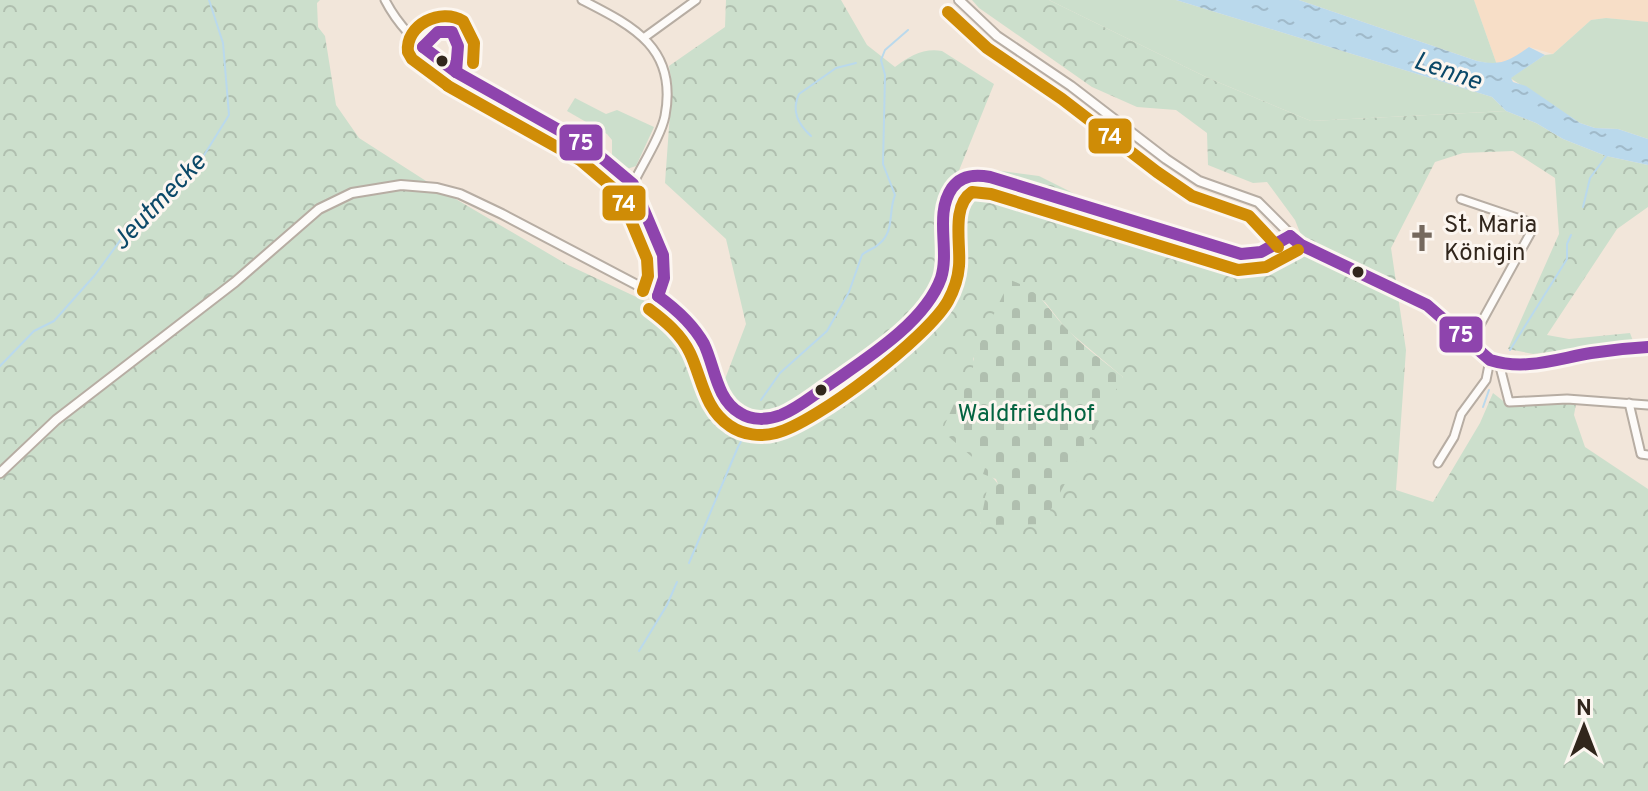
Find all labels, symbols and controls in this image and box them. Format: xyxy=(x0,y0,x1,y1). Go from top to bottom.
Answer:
water label: Lenne xyxy=(1409,45,1486,99)
unlabelled marker xyxy=(434,53,450,69)
line badge: 74 xyxy=(1087,117,1133,155)
line badge: 75 xyxy=(558,123,604,162)
text: 74 xyxy=(1098,125,1122,152)
text: 75 xyxy=(568,131,594,158)
water label: Jeutmecke xyxy=(105,147,215,258)
line badge: 74 xyxy=(601,184,647,222)
text: 74 xyxy=(612,192,636,219)
place label: St. Maria Königin xyxy=(1444,211,1537,269)
church icon: St. Maria Königin xyxy=(1407,223,1437,253)
unlabelled marker xyxy=(1350,264,1366,280)
line badge: 75 xyxy=(1438,315,1484,354)
text: 75 xyxy=(1448,323,1474,350)
unlabelled marker xyxy=(813,382,829,398)
park label: Waldfriedhof xyxy=(957,400,1095,430)
north arrow xyxy=(1544,687,1624,767)
text: N xyxy=(1576,696,1592,723)

